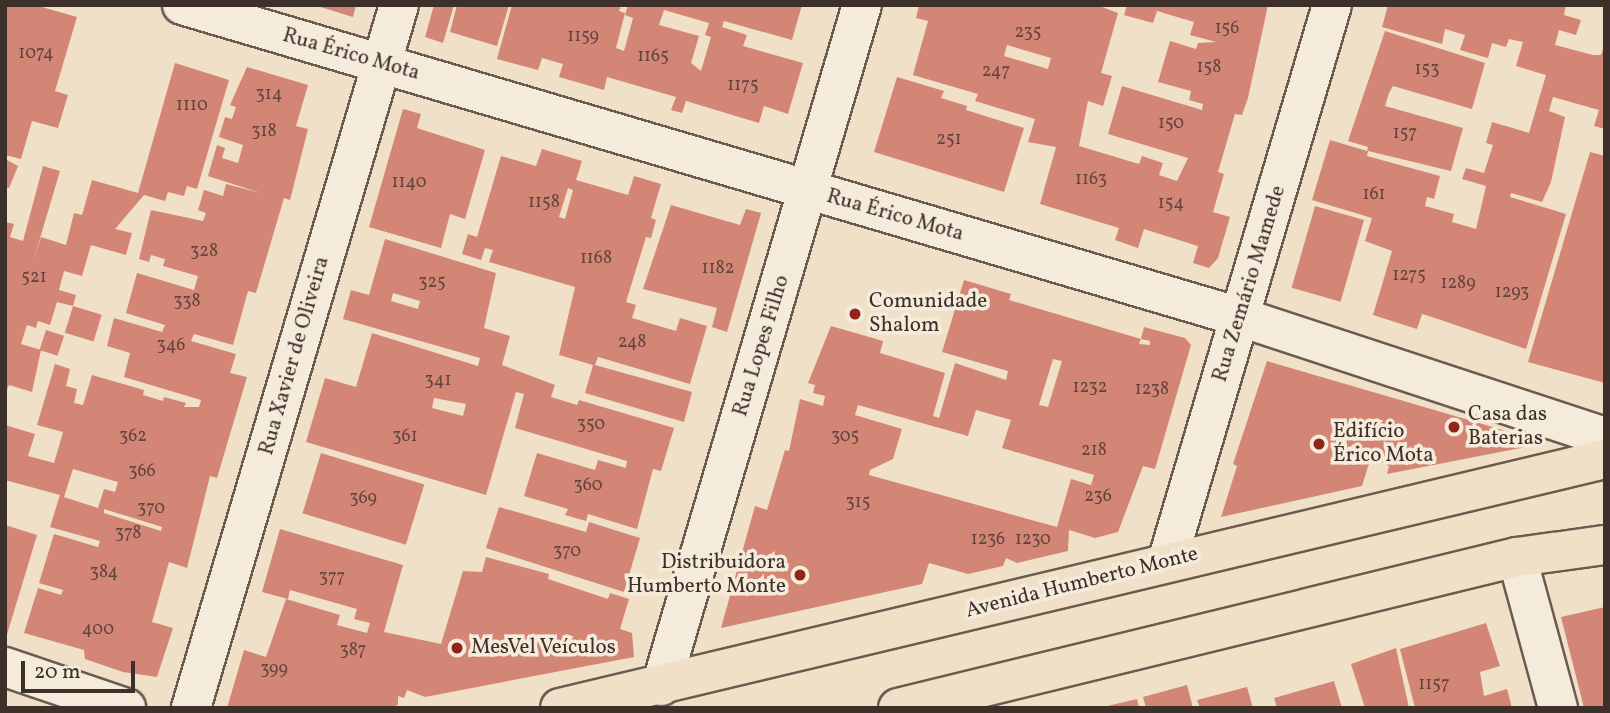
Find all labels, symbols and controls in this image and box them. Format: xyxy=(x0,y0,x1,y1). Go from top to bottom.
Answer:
house number: 156 xyxy=(1215,18,1239,40)
house number: 235 xyxy=(1014,22,1042,44)
street label: Rua Érico Mota xyxy=(280,23,422,87)
house number: 1159 xyxy=(567,26,599,48)
house number: 1074 xyxy=(18,43,54,65)
house number: 1165 xyxy=(637,46,669,68)
house number: 158 xyxy=(1197,57,1221,79)
house number: 153 xyxy=(1415,59,1439,81)
house number: 247 xyxy=(982,61,1010,83)
house number: 1175 xyxy=(727,75,759,97)
house number: 314 xyxy=(256,84,282,106)
house number: 1110 xyxy=(176,95,208,117)
house number: 150 xyxy=(1158,113,1184,135)
house number: 318 xyxy=(251,121,277,143)
house number: 157 xyxy=(1393,123,1417,145)
house number: 251 xyxy=(936,129,962,151)
house number: 1163 xyxy=(1075,169,1107,191)
house number: 1140 xyxy=(391,172,427,194)
street label: Rua Zemário Mamede xyxy=(1208,183,1292,385)
street label: Rua Érico Mota xyxy=(824,184,966,248)
house number: 161 xyxy=(1362,184,1386,206)
house number: 1158 xyxy=(528,192,560,214)
house number: 154 xyxy=(1158,193,1184,215)
house number: 328 xyxy=(190,241,218,263)
house number: 1168 xyxy=(580,248,612,270)
street label: Rua Xavier de Oliveira xyxy=(255,254,335,458)
house number: 1182 xyxy=(702,258,734,280)
house number: 1275 xyxy=(1392,265,1426,287)
house number: 521 xyxy=(21,267,47,289)
house number: 325 xyxy=(418,272,446,294)
street label: Rua Lopes Filho xyxy=(729,272,795,420)
house number: 1289 xyxy=(1440,273,1476,295)
house number: 1293 xyxy=(1495,282,1529,304)
place label: Comunidade Shalom xyxy=(869,289,987,339)
house number: 338 xyxy=(173,291,201,313)
marker: Comunidade Shalom xyxy=(847,306,863,322)
house number: 248 xyxy=(618,332,646,354)
house number: 346 xyxy=(157,335,185,357)
house number: 341 xyxy=(425,370,451,392)
house number: 1232 xyxy=(1072,377,1108,399)
house number: 1238 xyxy=(1135,379,1169,401)
place label: Casa das Baterias xyxy=(1468,402,1547,452)
house number: 350 xyxy=(577,414,605,436)
place label: Edifício Érico Mota xyxy=(1333,419,1434,469)
marker: Casa das Baterias xyxy=(1446,419,1462,435)
house number: 362 xyxy=(119,426,147,448)
house number: 361 xyxy=(392,426,418,448)
house number: 305 xyxy=(831,426,859,448)
marker: Edifício Érico Mota xyxy=(1311,436,1327,452)
house number: 218 xyxy=(1081,440,1107,462)
house number: 366 xyxy=(128,461,156,483)
house number: 360 xyxy=(573,475,603,497)
house number: 236 xyxy=(1084,486,1112,508)
house number: 369 xyxy=(349,488,377,510)
house number: 315 xyxy=(846,492,870,514)
house number: 370 xyxy=(137,498,165,520)
house number: 378 xyxy=(115,523,141,545)
house number: 1236 xyxy=(971,529,1005,551)
house number: 1230 xyxy=(1015,529,1051,551)
house number: 370 xyxy=(553,541,581,563)
street label: Avenida Humberto Monte xyxy=(963,542,1201,624)
place label: Distribuidora Humberto Monte xyxy=(627,550,786,600)
house number: 384 xyxy=(90,562,118,584)
house number: 377 xyxy=(319,567,345,589)
marker: Distribuidora Humberto Monte xyxy=(792,567,808,583)
house number: 400 xyxy=(82,619,114,641)
place label: MesVel Veículos xyxy=(471,635,616,661)
house number: 387 xyxy=(339,640,367,662)
marker: MesVel Veículos xyxy=(449,640,465,656)
scale bar xyxy=(24,646,138,690)
text: 20 m xyxy=(34,658,80,687)
house number: 399 xyxy=(260,659,288,681)
house number: 1157 xyxy=(1418,674,1450,696)

